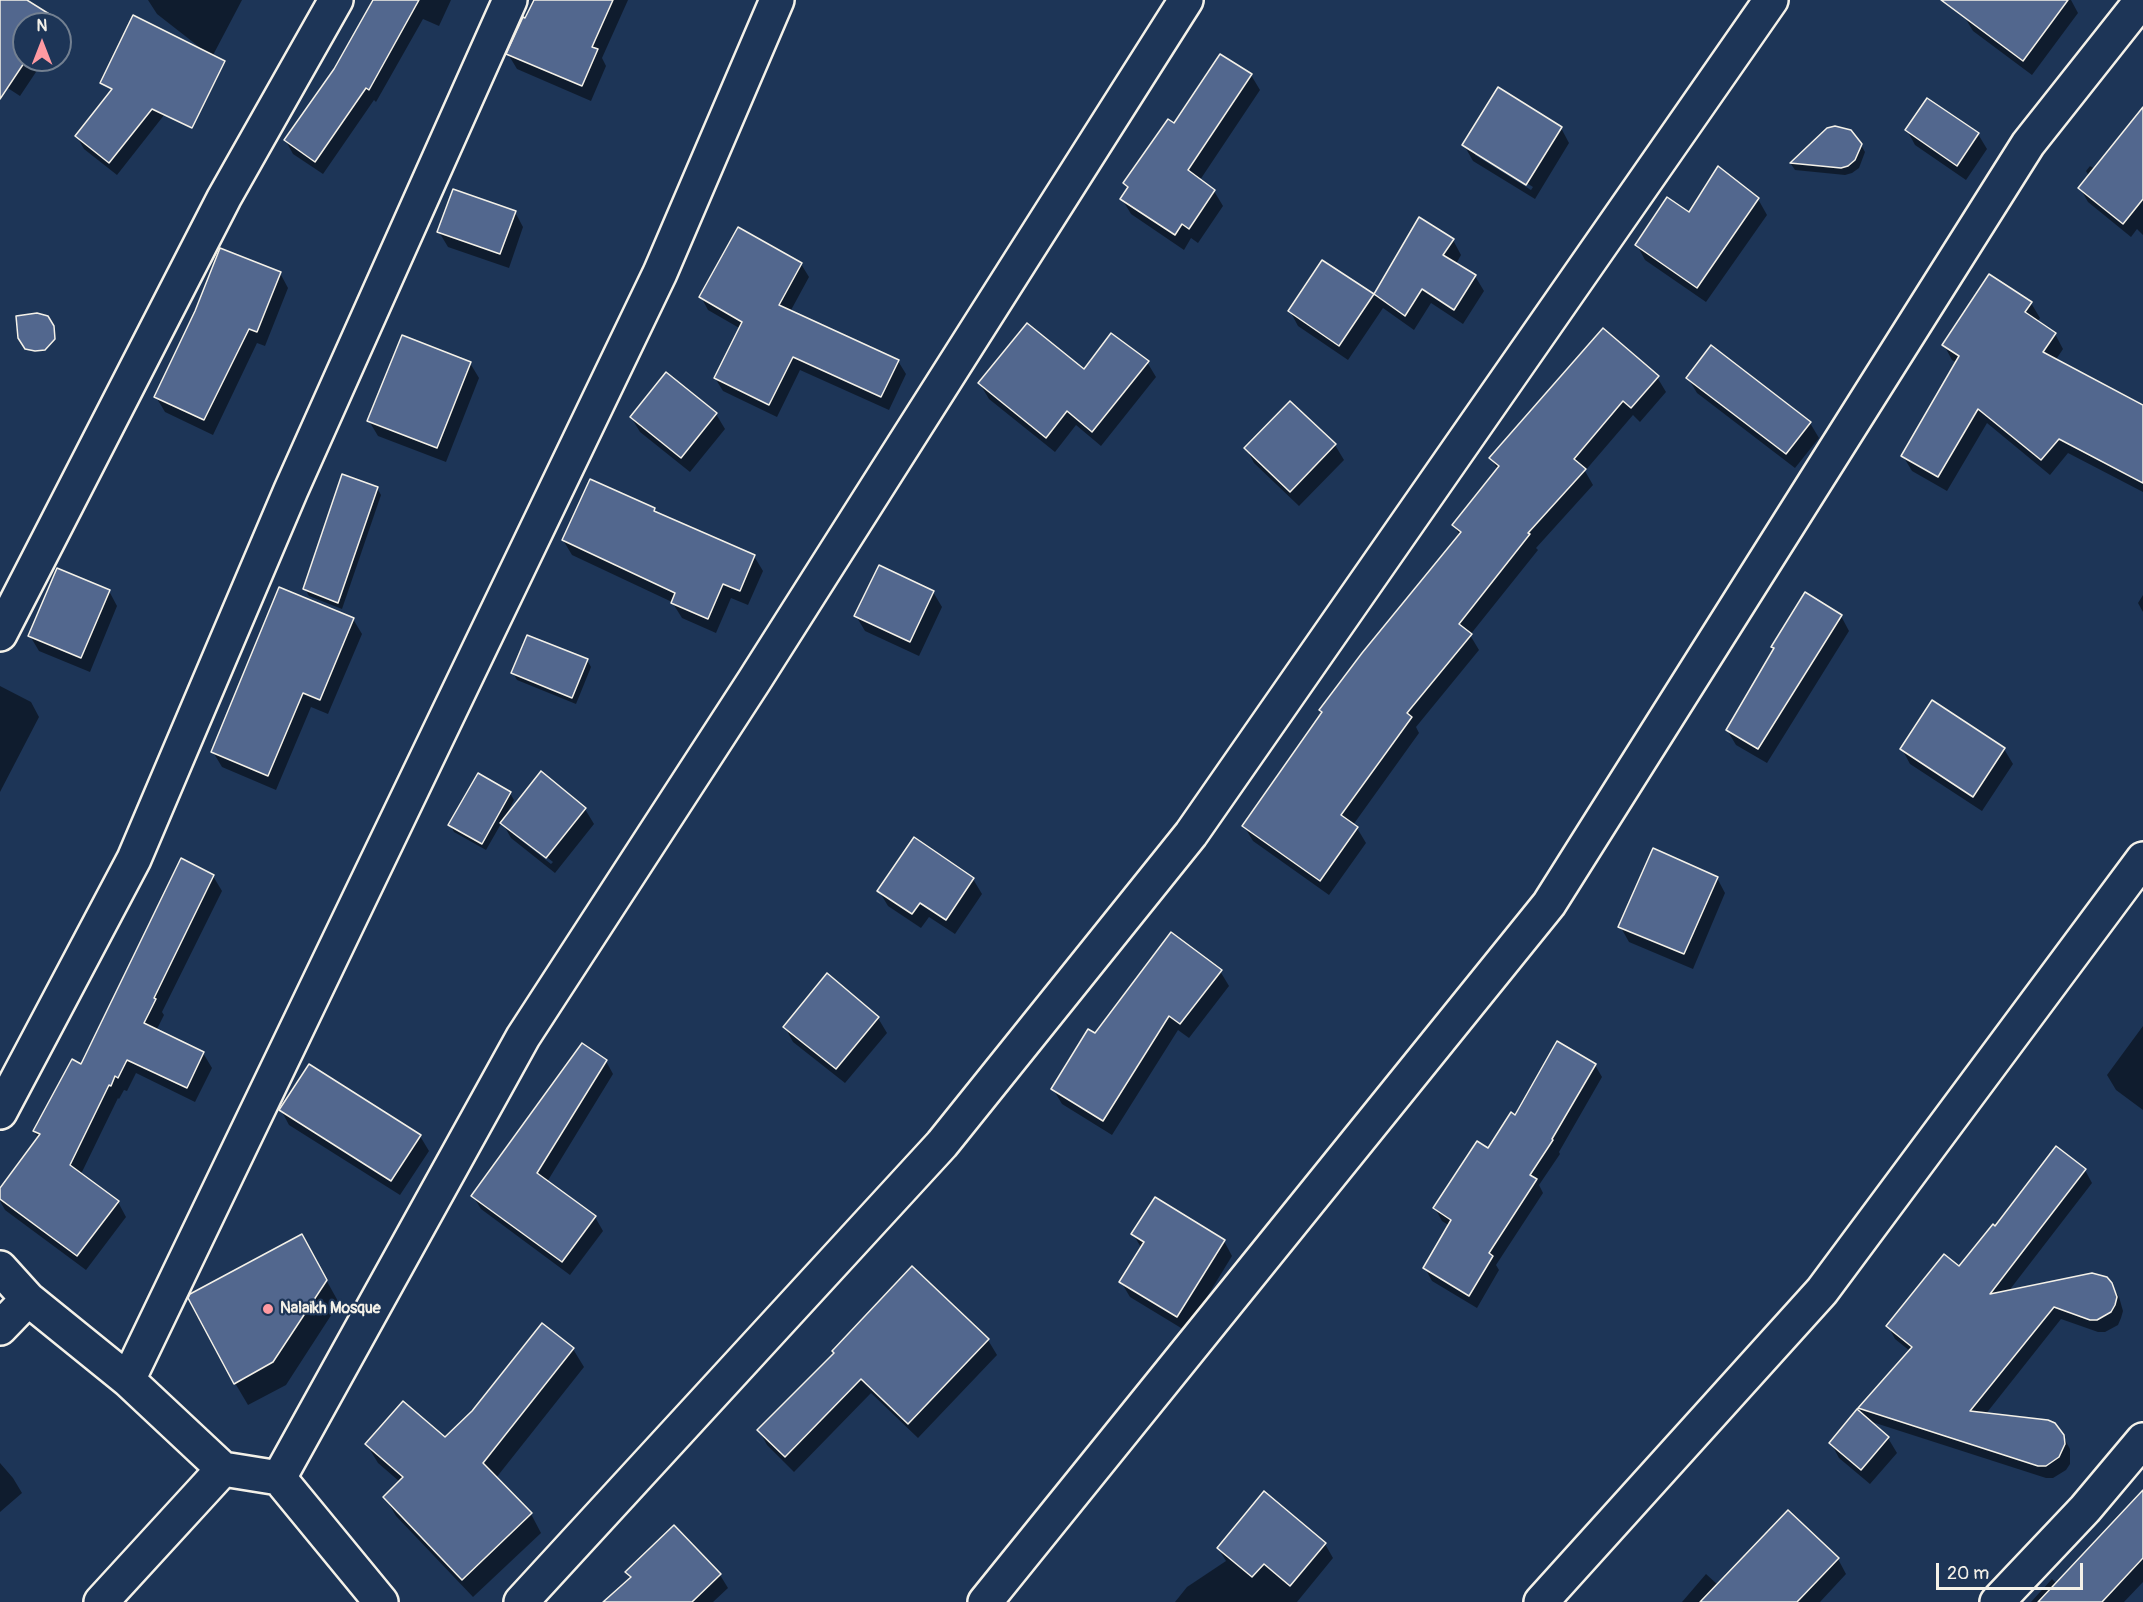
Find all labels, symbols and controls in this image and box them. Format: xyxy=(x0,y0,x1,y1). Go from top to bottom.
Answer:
north arrow xyxy=(12,12,72,72)
text: N xyxy=(37,16,47,36)
place label: Nalaikh Mosque xyxy=(280,1299,381,1319)
marker: Nalaikh Mosque xyxy=(261,1302,275,1316)
scale bar xyxy=(1939,1551,2086,1589)
text: 20 m xyxy=(1947,1562,1989,1585)

